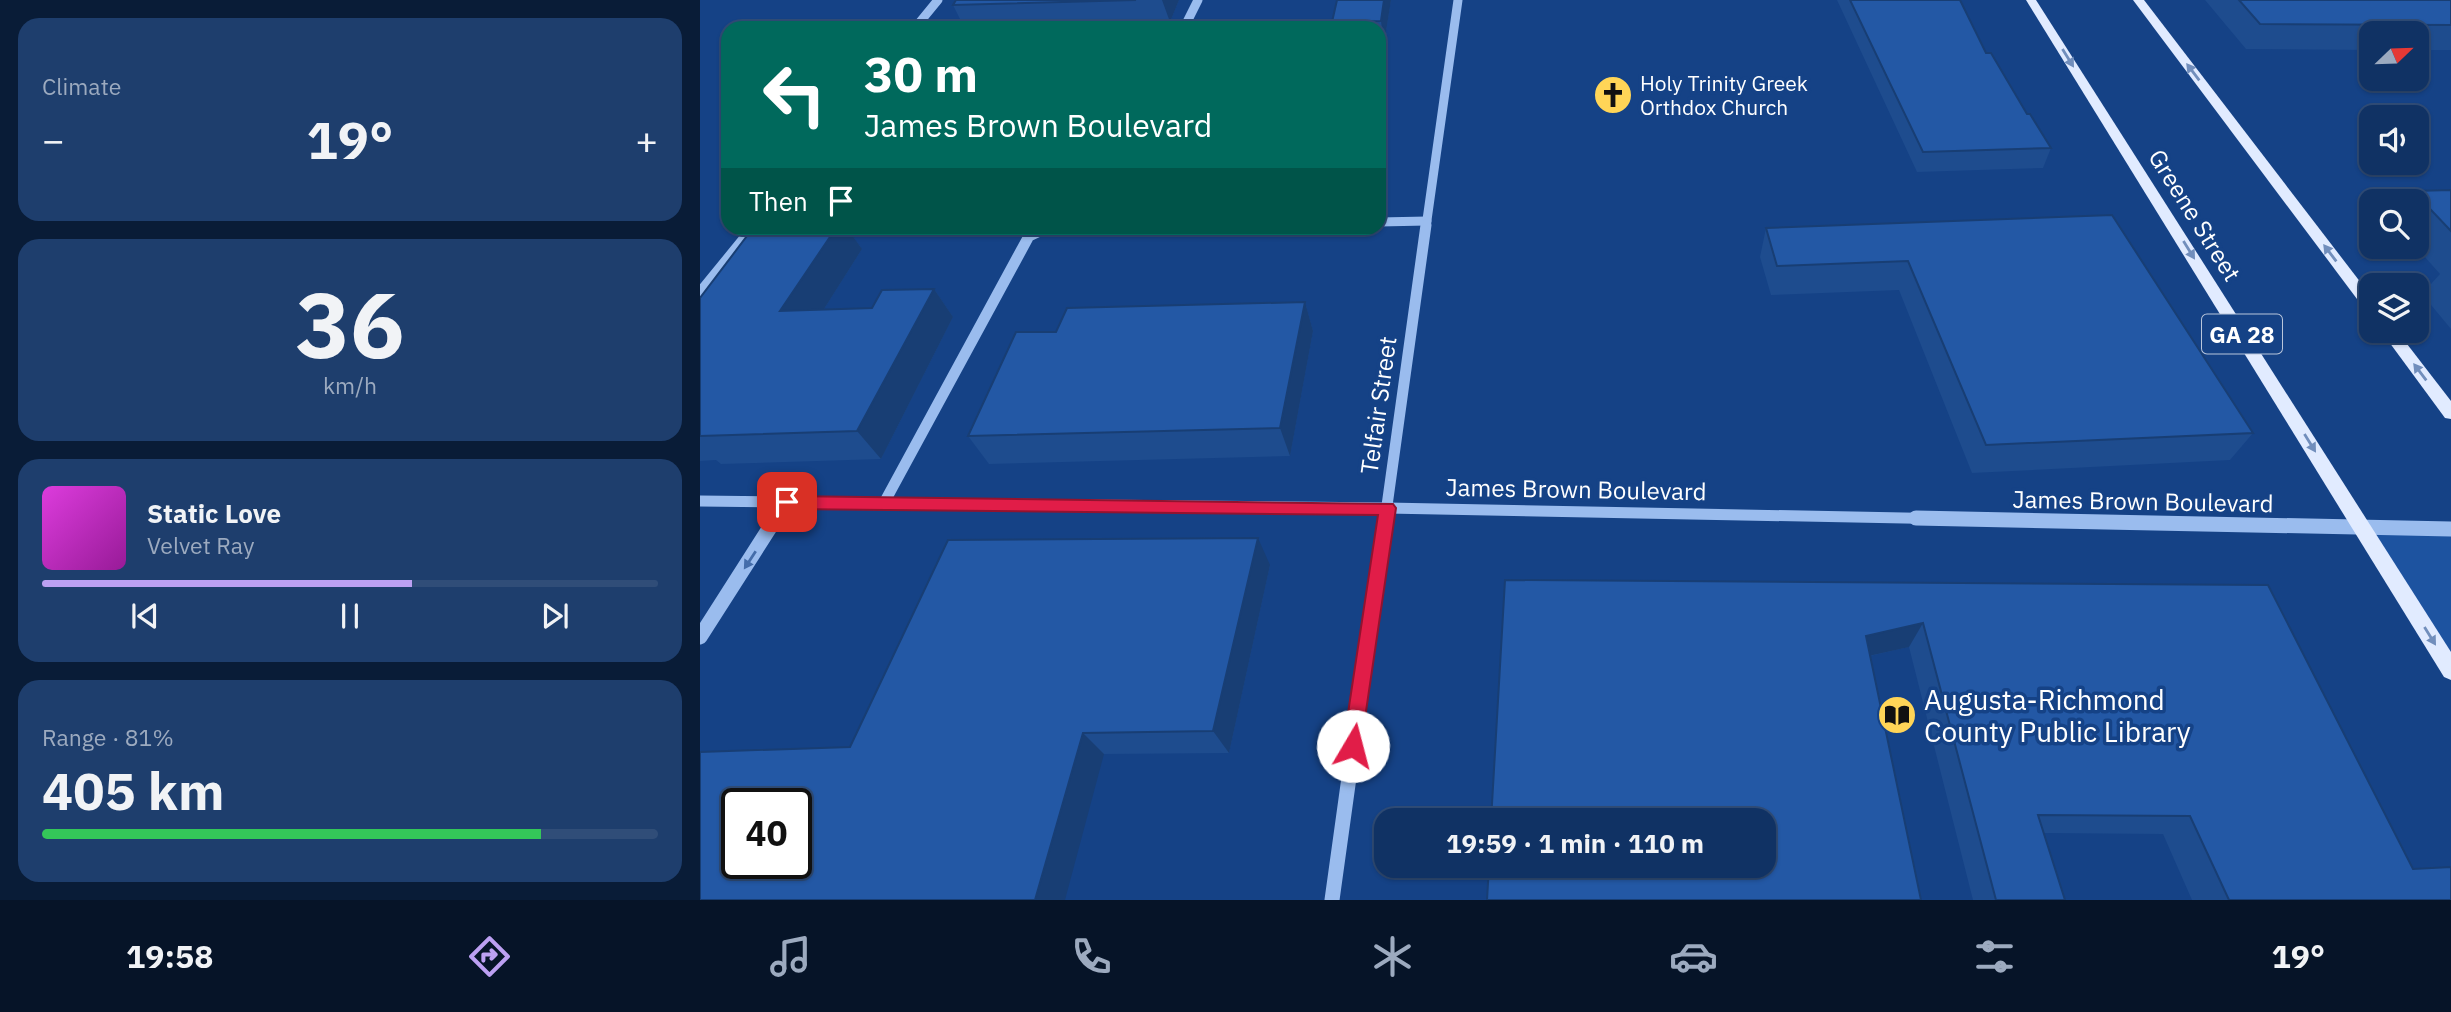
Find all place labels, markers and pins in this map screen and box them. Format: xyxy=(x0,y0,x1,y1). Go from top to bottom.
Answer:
place label: Holy Trinity Greek Orthdox Church xyxy=(1640,69,1808,121)
church icon: Holy Trinity Greek Orthdox Church xyxy=(1592,74,1634,116)
pin xyxy=(757,472,817,532)
place label: Augusta-Richmond County Public Library xyxy=(1924,681,2191,750)
library icon: Augusta-Richmond County Public Library xyxy=(1876,694,1918,736)

